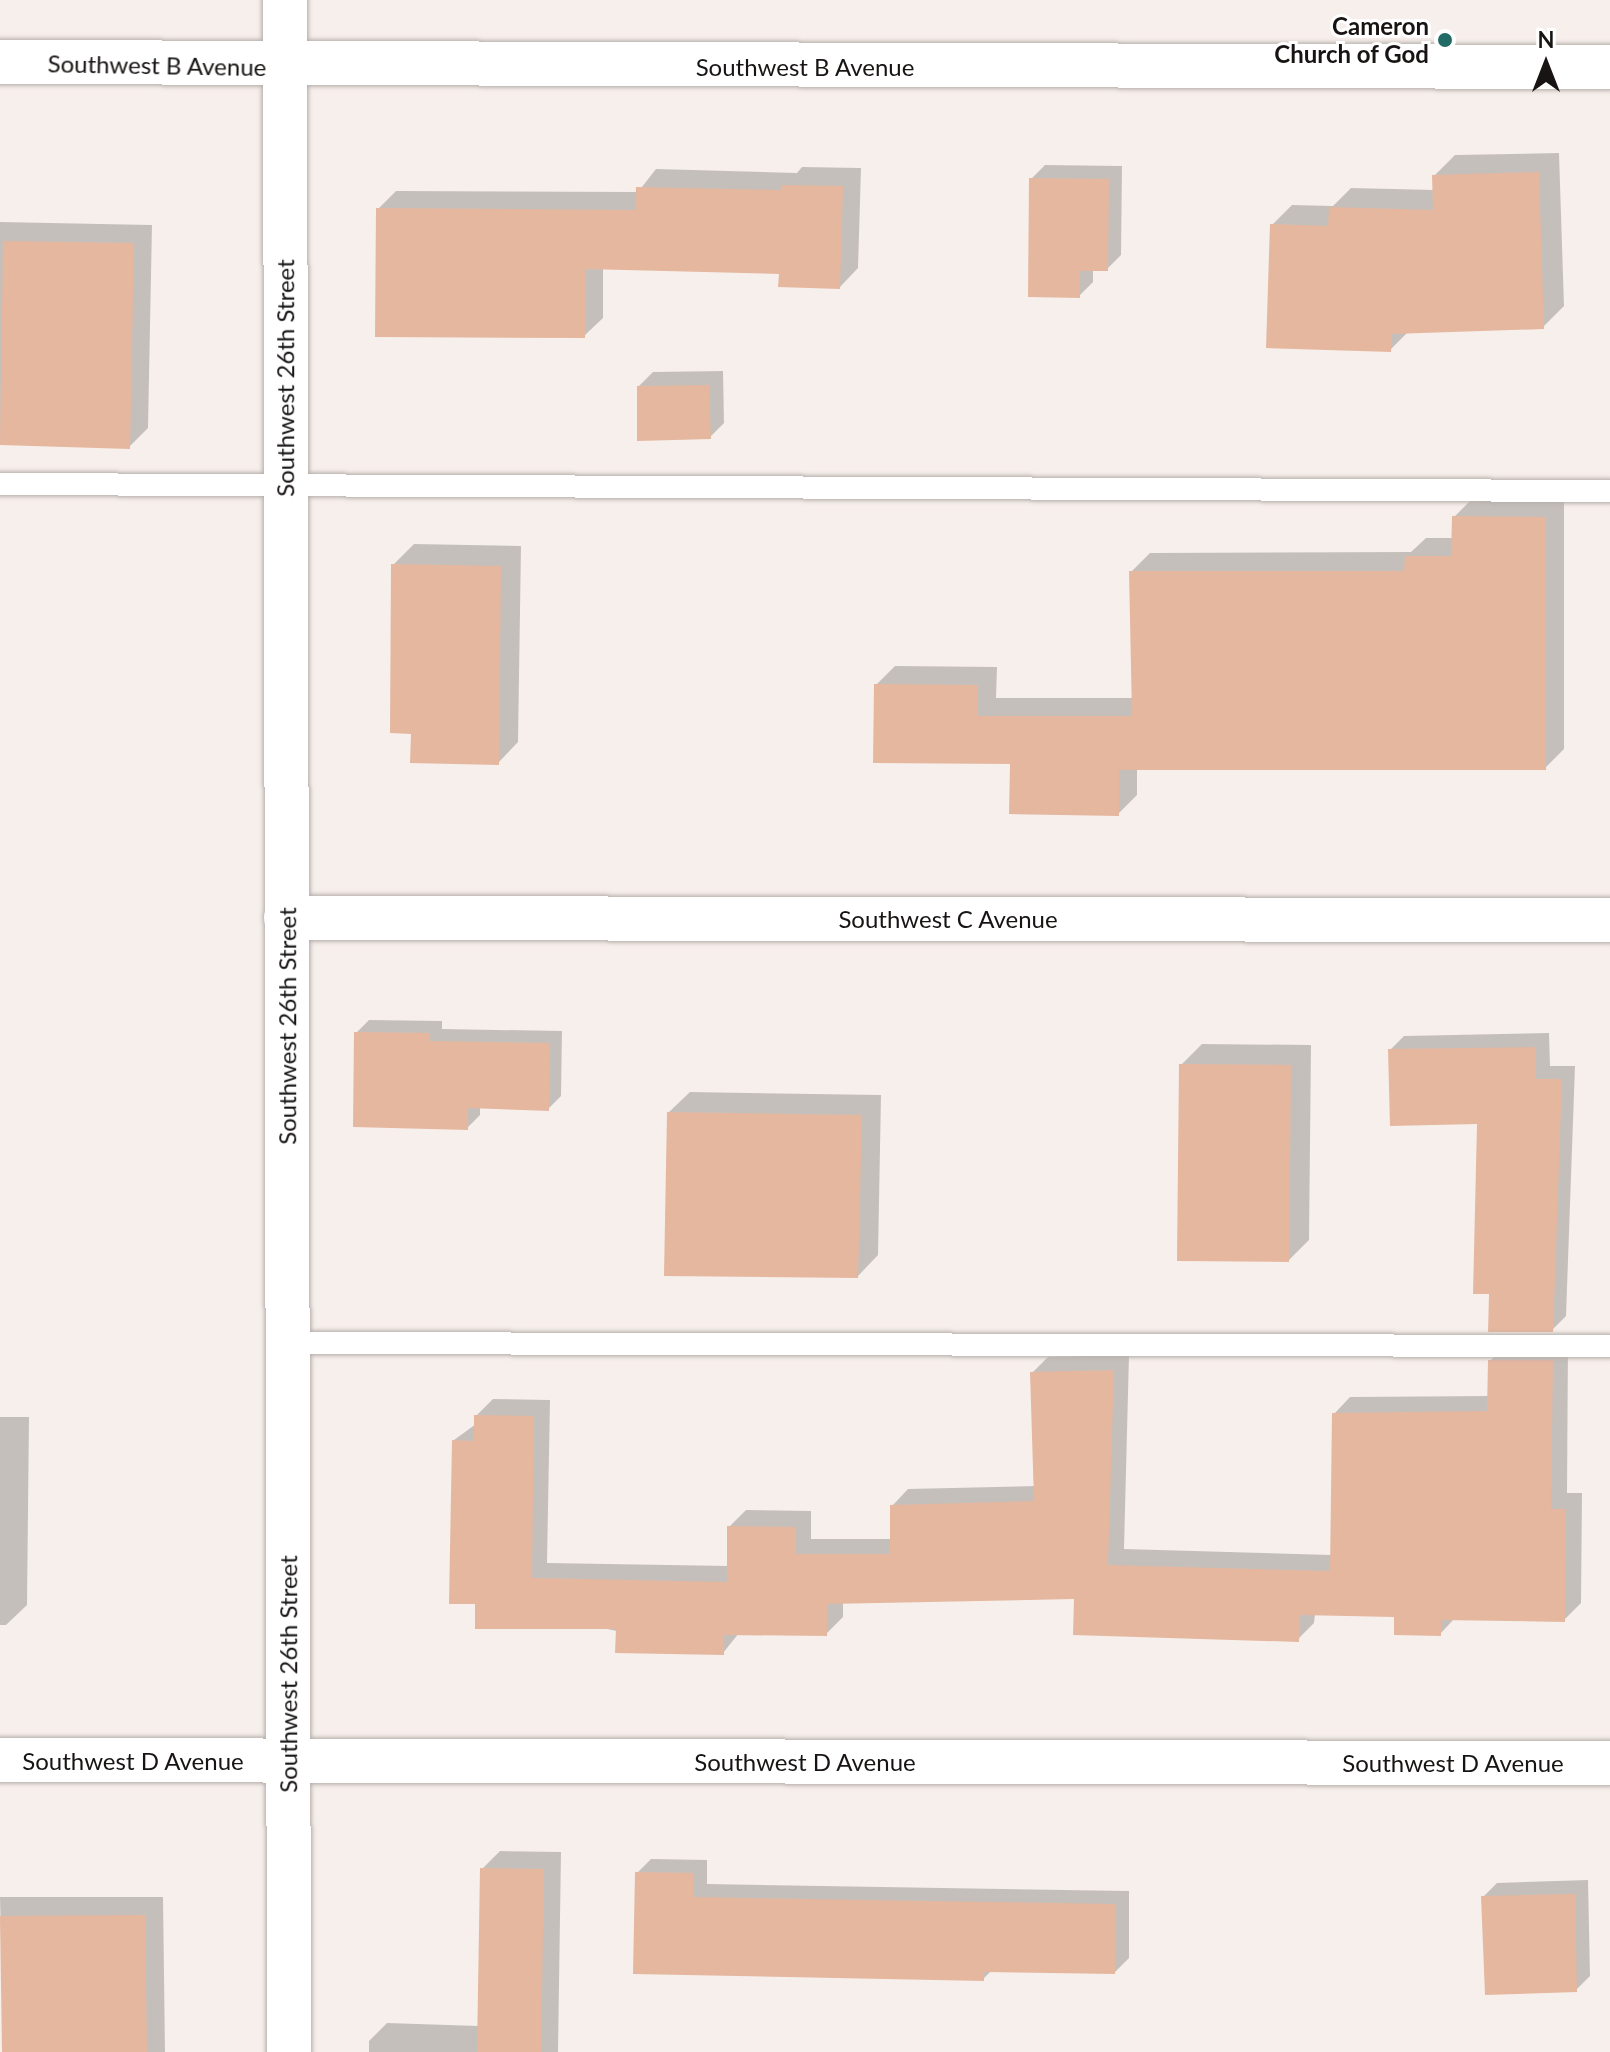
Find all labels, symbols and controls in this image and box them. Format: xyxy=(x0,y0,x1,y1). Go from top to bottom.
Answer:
place label: Cameron Church of God xyxy=(1274,12,1429,68)
north arrow xyxy=(1506,24,1586,104)
text: N xyxy=(1538,26,1554,53)
marker: Cameron Church of God xyxy=(1436,31,1454,49)
street label: Southwest B Avenue xyxy=(47,49,267,81)
street label: Southwest B Avenue xyxy=(695,53,915,81)
street label: Southwest 26th Street xyxy=(271,259,299,497)
street label: Southwest C Avenue xyxy=(838,905,1058,933)
street label: Southwest 26th Street xyxy=(273,907,301,1145)
street label: Southwest 26th Street xyxy=(274,1555,302,1793)
street label: Southwest D Avenue xyxy=(22,1747,244,1775)
street label: Southwest D Avenue xyxy=(694,1748,916,1776)
street label: Southwest D Avenue xyxy=(1342,1749,1564,1777)

